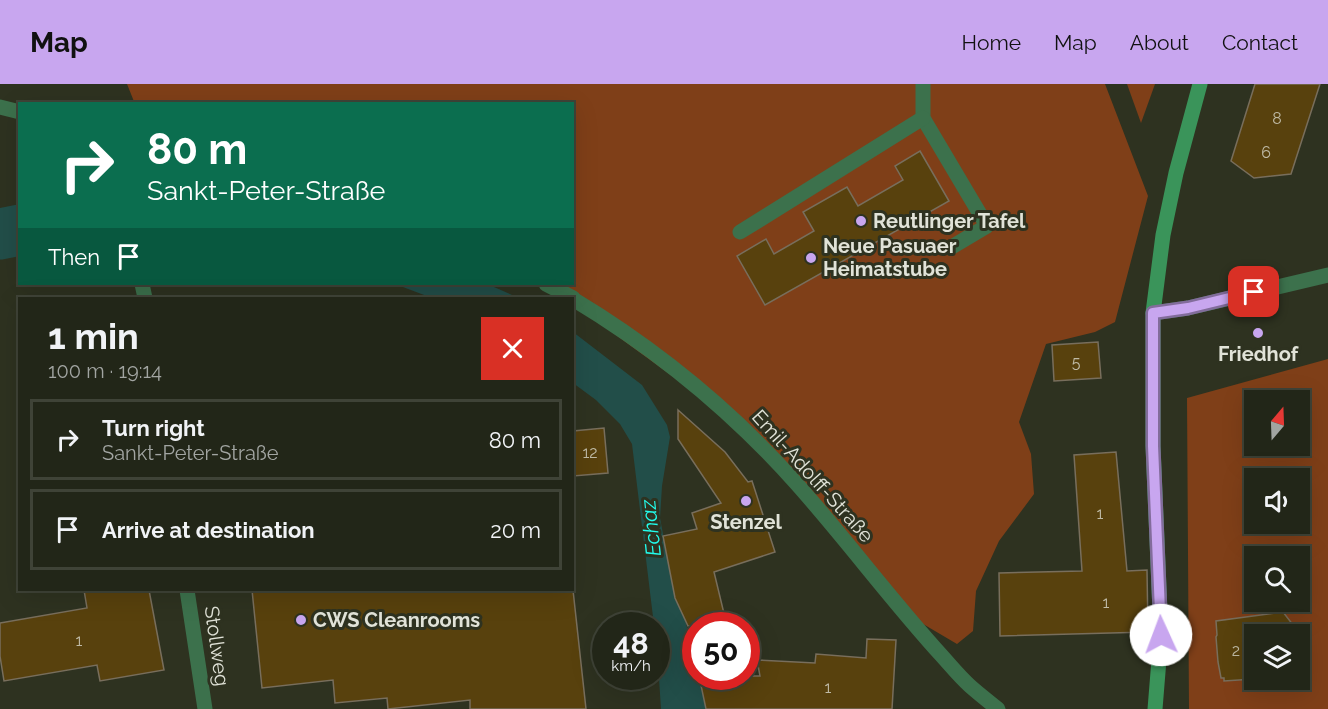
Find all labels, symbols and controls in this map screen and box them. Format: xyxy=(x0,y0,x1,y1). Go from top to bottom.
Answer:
text: Map xyxy=(30,26,88,59)
text: Home xyxy=(962,30,1021,55)
text: Map xyxy=(1054,30,1097,55)
text: About xyxy=(1130,30,1189,55)
text: Contact xyxy=(1222,30,1298,55)
house number: 8 xyxy=(1272,109,1282,128)
text: 80 m xyxy=(147,125,247,174)
icon: right xyxy=(48,126,126,204)
house number: 6 xyxy=(1261,143,1271,162)
text: Sankt-Peter-Straße xyxy=(147,175,385,206)
place label: Reutlinger Tafel xyxy=(873,209,1026,233)
marker: Reutlinger Tafel xyxy=(854,214,868,228)
place label: Neue Pasuaer Heimatstube xyxy=(823,234,957,281)
icon: arrive xyxy=(112,240,145,273)
text: Then xyxy=(48,244,100,270)
marker: Neue Pasuaer Heimatstube xyxy=(804,251,818,265)
pin xyxy=(1228,266,1279,317)
icon: arrive xyxy=(1237,275,1270,308)
text: 1 min xyxy=(48,315,139,357)
button: close xyxy=(481,317,544,380)
marker: Friedhof xyxy=(1251,326,1265,340)
place label: Friedhof xyxy=(1218,342,1299,366)
house number: 5 xyxy=(1072,353,1081,372)
text: 100 m · 19:14 xyxy=(48,359,162,383)
north arrow xyxy=(1244,390,1310,456)
map controls xyxy=(1244,390,1310,690)
street label: Emil-Adolff-Straße xyxy=(747,405,879,547)
text: Turn right xyxy=(102,415,205,441)
icon: right xyxy=(51,423,84,456)
text: 80 m xyxy=(489,427,541,453)
text: Sankt-Peter-Straße xyxy=(102,441,279,465)
house number: 12 xyxy=(582,443,598,462)
button: sound xyxy=(1244,468,1310,534)
marker: Stenzel xyxy=(739,494,753,508)
water label: Echaz xyxy=(635,497,666,558)
house number: 1 xyxy=(1097,504,1104,523)
place label: Stenzel xyxy=(710,510,782,534)
icon: arrive xyxy=(51,513,84,546)
text: Arrive at destination xyxy=(102,517,315,543)
text: 20 m xyxy=(490,517,541,543)
button: search xyxy=(1244,546,1310,612)
house number: 1 xyxy=(1103,593,1110,612)
position arrow xyxy=(1129,603,1193,667)
street label: Stollweg xyxy=(199,604,235,688)
place label: CWS Cleanrooms xyxy=(313,608,480,632)
speed limit sign: 50 xyxy=(682,612,760,690)
marker: CWS Cleanrooms xyxy=(294,613,308,627)
button: layers xyxy=(1244,624,1310,690)
text: 48 xyxy=(613,626,649,661)
house number: 1 xyxy=(76,631,83,650)
house number: 2 xyxy=(1232,641,1240,660)
text: km/h xyxy=(611,657,651,675)
house number: 1 xyxy=(825,678,832,697)

